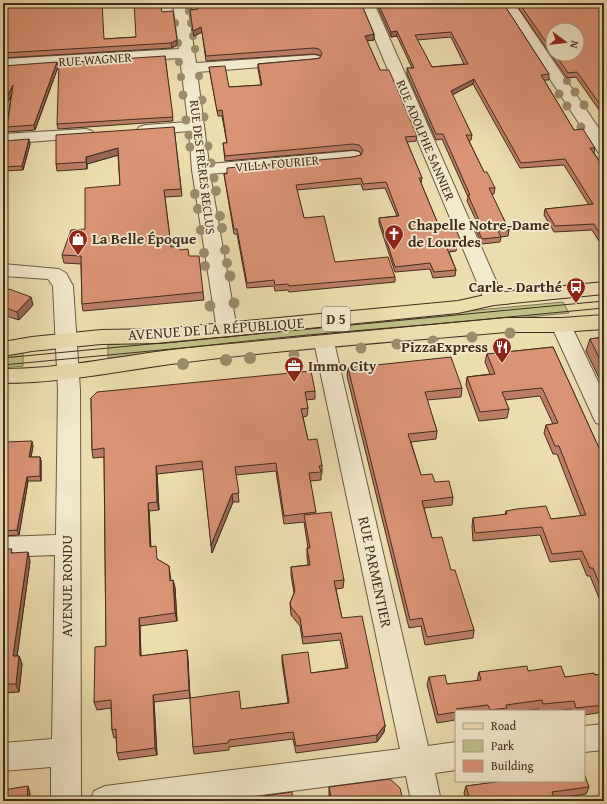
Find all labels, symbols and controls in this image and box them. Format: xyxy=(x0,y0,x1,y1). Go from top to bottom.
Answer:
north arrow xyxy=(545,22,585,62)
text: N xyxy=(566,39,583,51)
street label: RUE WAGNER xyxy=(58,47,133,72)
street label: RUE ADOLPHE SANNIER xyxy=(391,77,460,204)
street label: RUE DES FRÈRES RECLUS xyxy=(185,99,220,235)
street label: VILLA FOURIER xyxy=(234,150,320,177)
place label: Chapelle Notre-Dame de Lourdes xyxy=(408,214,550,252)
church icon: Chapelle Notre-Dame de Lourdes xyxy=(383,223,405,251)
shop icon: La Belle Époque xyxy=(67,228,89,256)
place label: La Belle Époque xyxy=(92,228,196,249)
place label: Carle - Darthé xyxy=(469,276,562,297)
bus stop icon: Carle - Darthé xyxy=(565,276,587,304)
road number: D 5 xyxy=(322,307,350,331)
street label: AVENUE DE LA RÉPUBLIQUE xyxy=(127,312,305,345)
place label: PizzaExpress xyxy=(401,336,488,357)
restaurant icon: PizzaExpress xyxy=(491,336,513,364)
office icon: Immo City xyxy=(283,355,305,383)
place label: Immo City xyxy=(308,355,377,376)
street label: RUE PARMENTIER xyxy=(353,514,398,630)
street label: AVENUE RONDU xyxy=(56,535,77,637)
legend xyxy=(455,710,585,782)
text: Road xyxy=(491,717,517,734)
text: Park xyxy=(491,737,515,754)
text: Building xyxy=(491,757,534,774)

